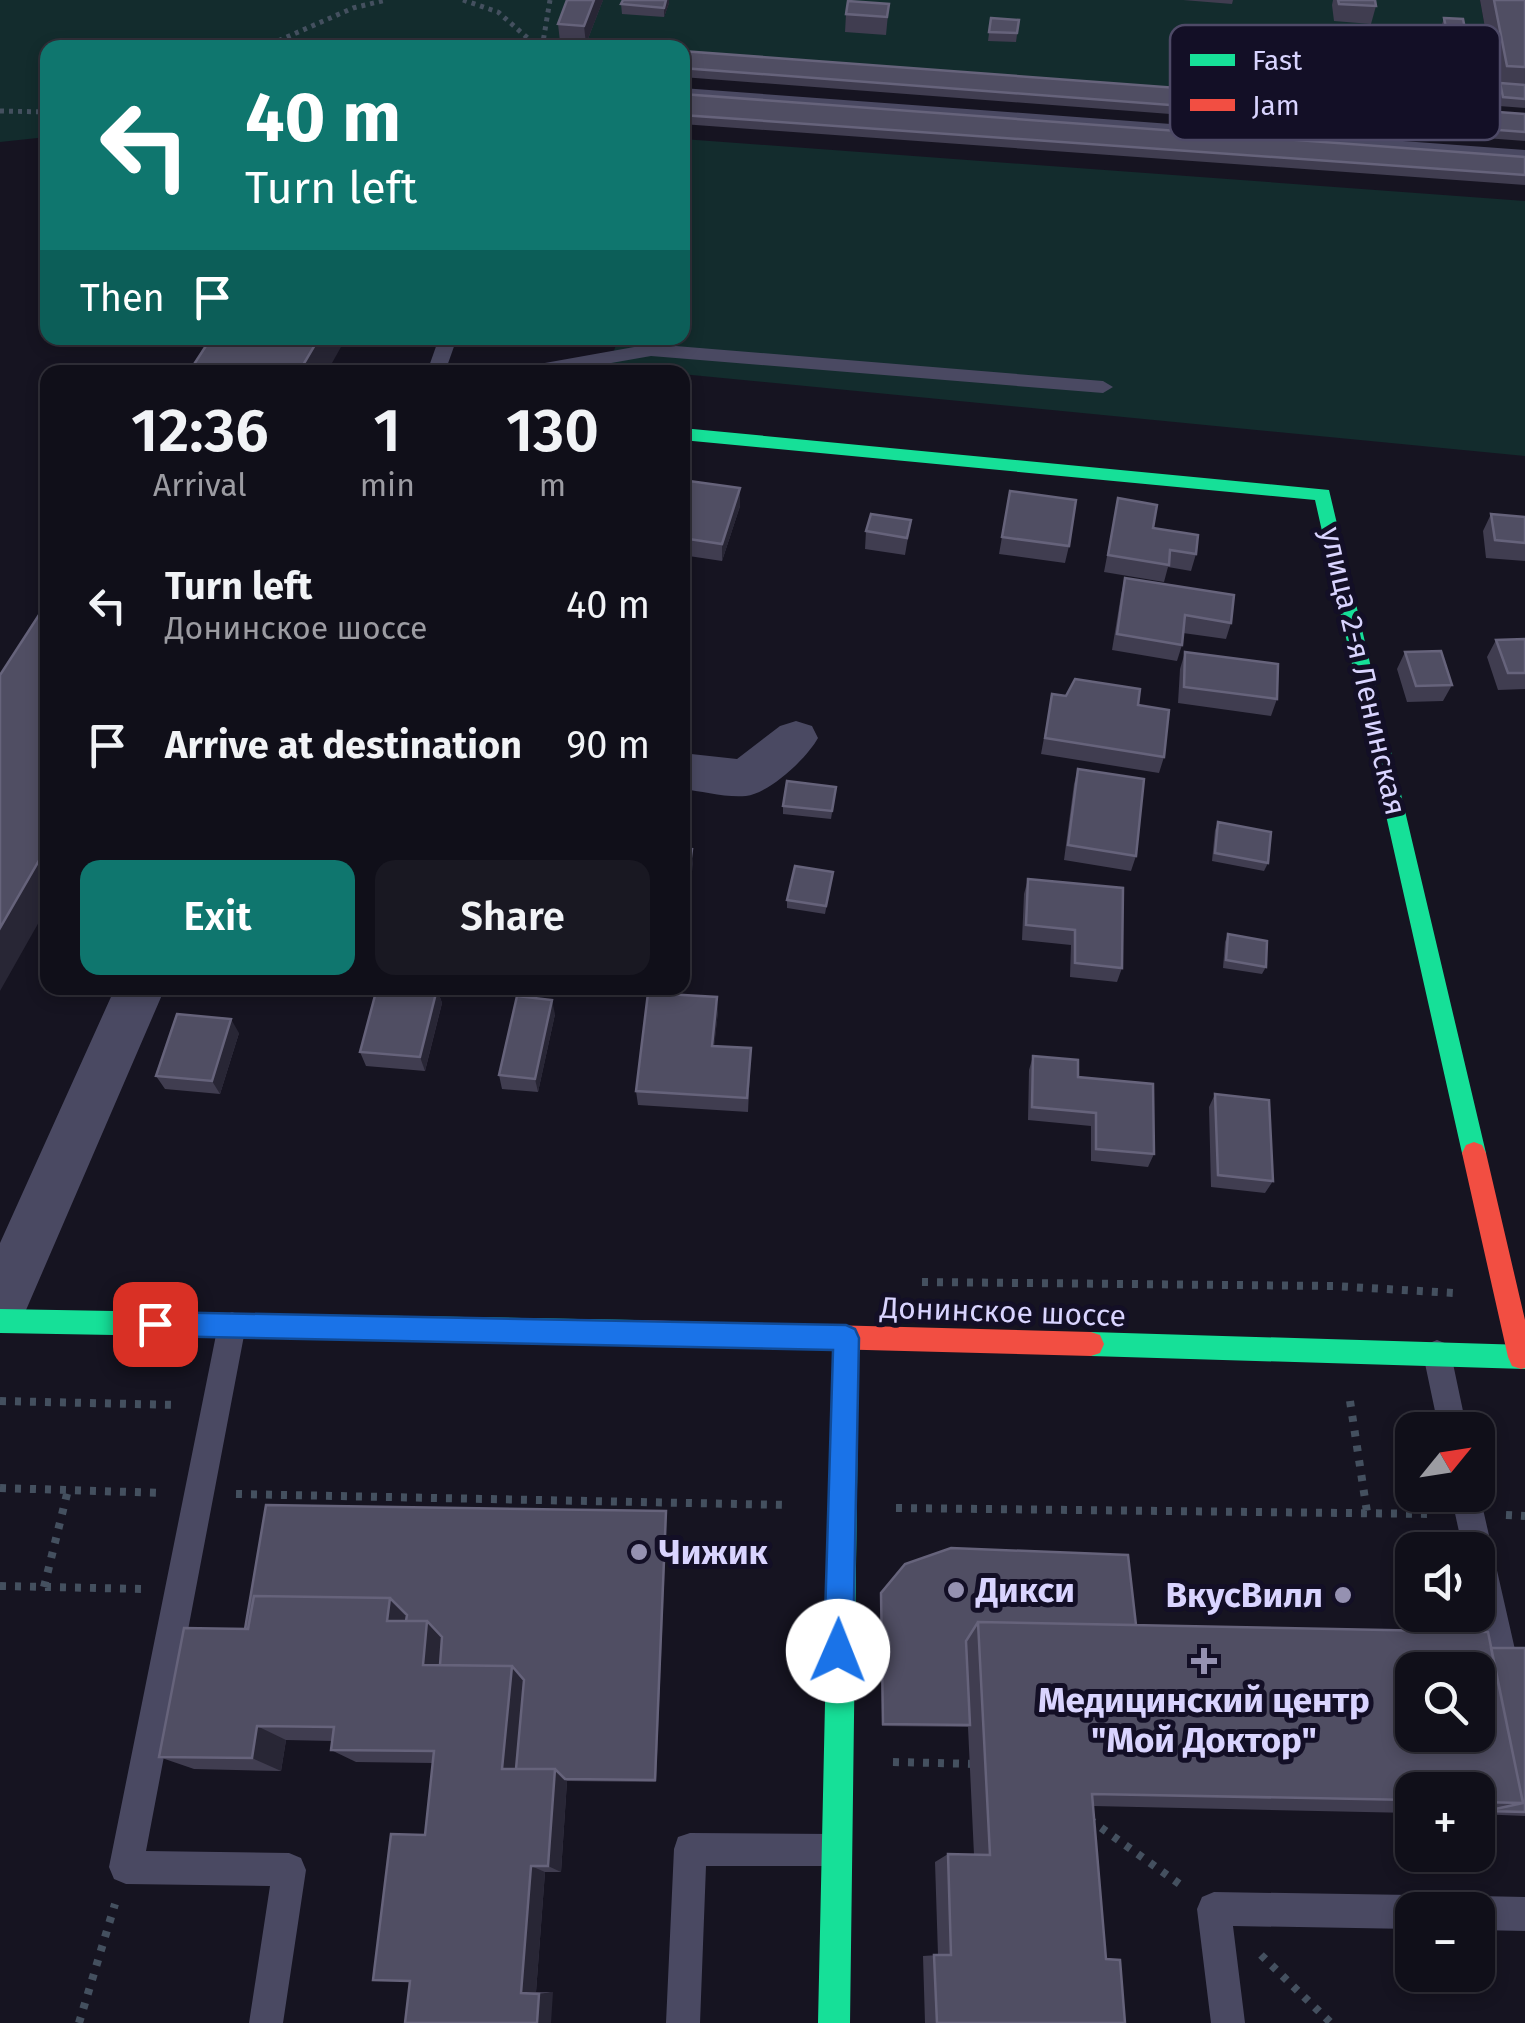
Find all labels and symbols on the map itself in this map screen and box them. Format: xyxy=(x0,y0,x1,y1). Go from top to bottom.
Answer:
legend xyxy=(1170,25,1500,140)
text: Fast xyxy=(1252,44,1303,77)
text: Jam xyxy=(1252,89,1300,122)
street label: улица 2-я Ленинская xyxy=(1312,523,1414,819)
pin xyxy=(113,1282,198,1367)
street label: Донинское шоссе xyxy=(878,1290,1127,1334)
north arrow xyxy=(1395,1412,1495,1512)
place label: Чижик xyxy=(659,1531,769,1573)
marker: Чижик xyxy=(628,1541,650,1563)
place label: Дикси xyxy=(975,1569,1075,1611)
place label: ВкусВилл xyxy=(1165,1574,1323,1616)
marker: Дикси xyxy=(945,1579,967,1601)
marker: ВкусВилл xyxy=(1332,1584,1354,1606)
position arrow xyxy=(786,1599,890,1703)
marker: Медицинский центр "Мой Доктор" xyxy=(1191,1648,1217,1674)
place label: Медицинский центр "Мой Доктор" xyxy=(1038,1679,1370,1761)

